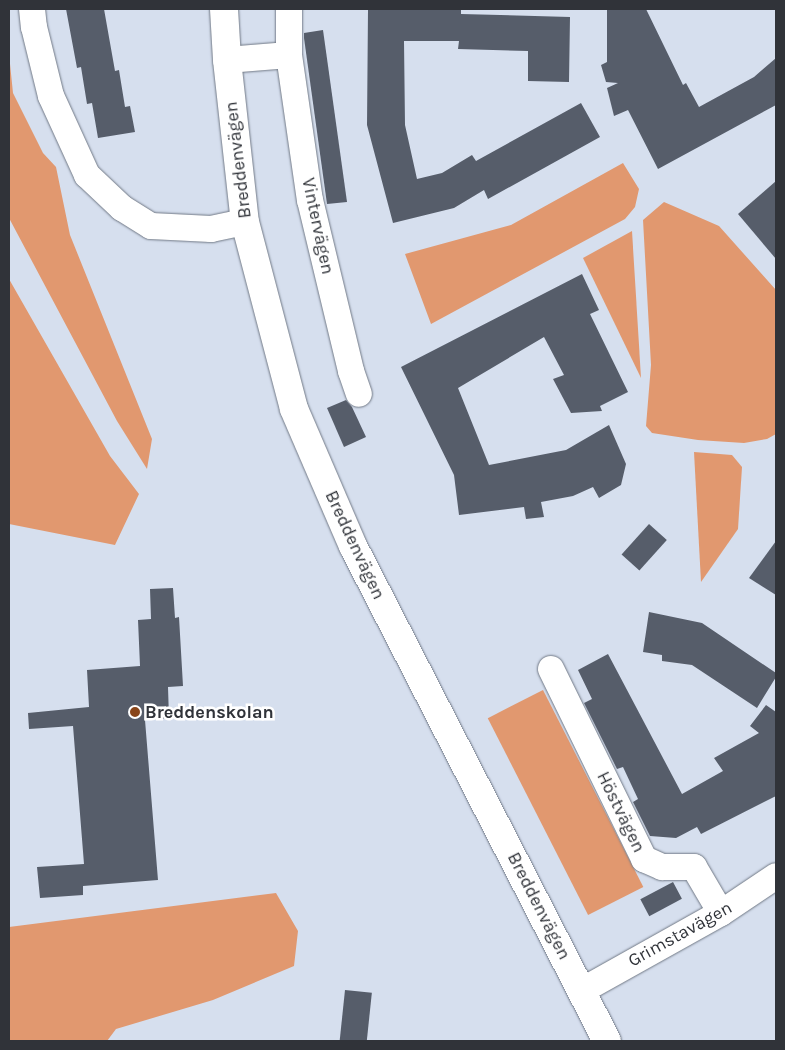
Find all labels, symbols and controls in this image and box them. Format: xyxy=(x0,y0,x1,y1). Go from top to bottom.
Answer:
street label: Breddenvägen xyxy=(220,100,256,220)
street label: Vintervägen xyxy=(297,176,339,276)
street label: Breddenvägen xyxy=(320,487,390,603)
place label: Breddenskolan xyxy=(145,701,274,723)
marker: Breddenskolan xyxy=(129,706,141,718)
street label: Höstvägen xyxy=(592,768,650,856)
street label: Breddenvägen xyxy=(503,849,575,963)
street label: Grimstavägen xyxy=(624,897,736,971)

